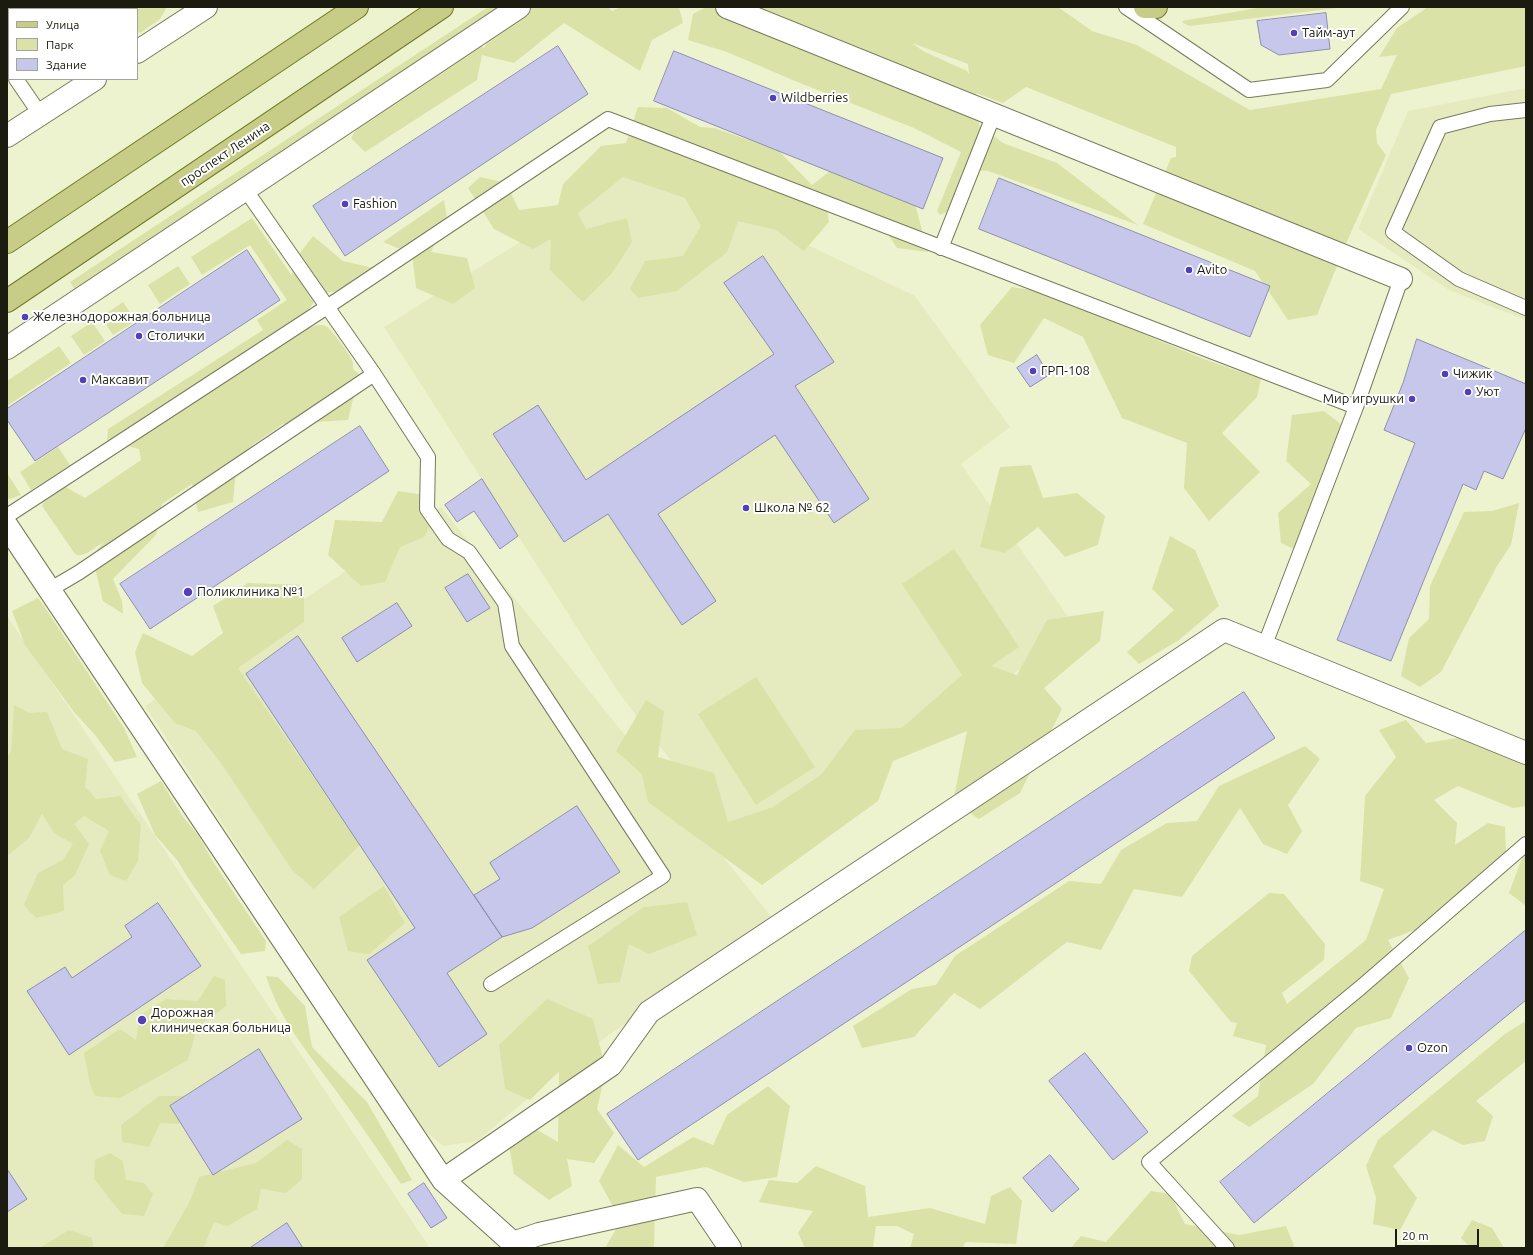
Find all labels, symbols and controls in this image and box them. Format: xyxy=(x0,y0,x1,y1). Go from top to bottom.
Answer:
legend xyxy=(8,8,138,80)
text: Улица xyxy=(46,18,79,31)
place label: Тайм-аут xyxy=(1302,25,1355,41)
marker: Тайм-аут xyxy=(1289,28,1299,38)
text: Парк xyxy=(46,38,74,51)
text: Здание xyxy=(46,58,87,71)
place label: Wildberries xyxy=(781,90,848,106)
marker: Wildberries xyxy=(768,93,778,103)
street label: проспект Ленина xyxy=(177,118,273,190)
place label: Fashion xyxy=(353,196,397,212)
marker: Fashion xyxy=(340,199,350,209)
place label: Avito xyxy=(1197,262,1227,278)
marker: Avito xyxy=(1184,265,1194,275)
place label: Железнодорожная больница xyxy=(33,309,211,325)
marker: Железнодорожная больница xyxy=(20,312,30,322)
place label: Столички xyxy=(147,328,205,344)
marker: Столички xyxy=(134,331,144,341)
place label: ГРП-108 xyxy=(1041,363,1090,379)
marker: ГРП-108 xyxy=(1028,366,1038,376)
place label: Чижик xyxy=(1453,366,1493,382)
marker: Чижик xyxy=(1440,369,1450,379)
place label: Максавит xyxy=(91,372,149,388)
marker: Максавит xyxy=(78,375,88,385)
place label: Уют xyxy=(1476,384,1499,400)
marker: Уют xyxy=(1463,387,1473,397)
place label: Мир игрушки xyxy=(1323,391,1404,407)
marker: Мир игрушки xyxy=(1407,394,1417,404)
place label: Школа № 62 xyxy=(754,500,830,516)
marker: Школа № 62 xyxy=(741,503,751,513)
place label: Поликлиника №1 xyxy=(197,584,304,600)
marker: Поликлиника №1 xyxy=(182,586,194,598)
place label: Дорожная клиническая больница xyxy=(151,1005,291,1036)
marker: Дорожная клиническая больница xyxy=(136,1014,148,1026)
place label: Ozon xyxy=(1417,1040,1448,1056)
marker: Ozon xyxy=(1404,1043,1414,1053)
scale bar xyxy=(1397,1221,1481,1247)
text: 20 m xyxy=(1402,1229,1429,1242)

